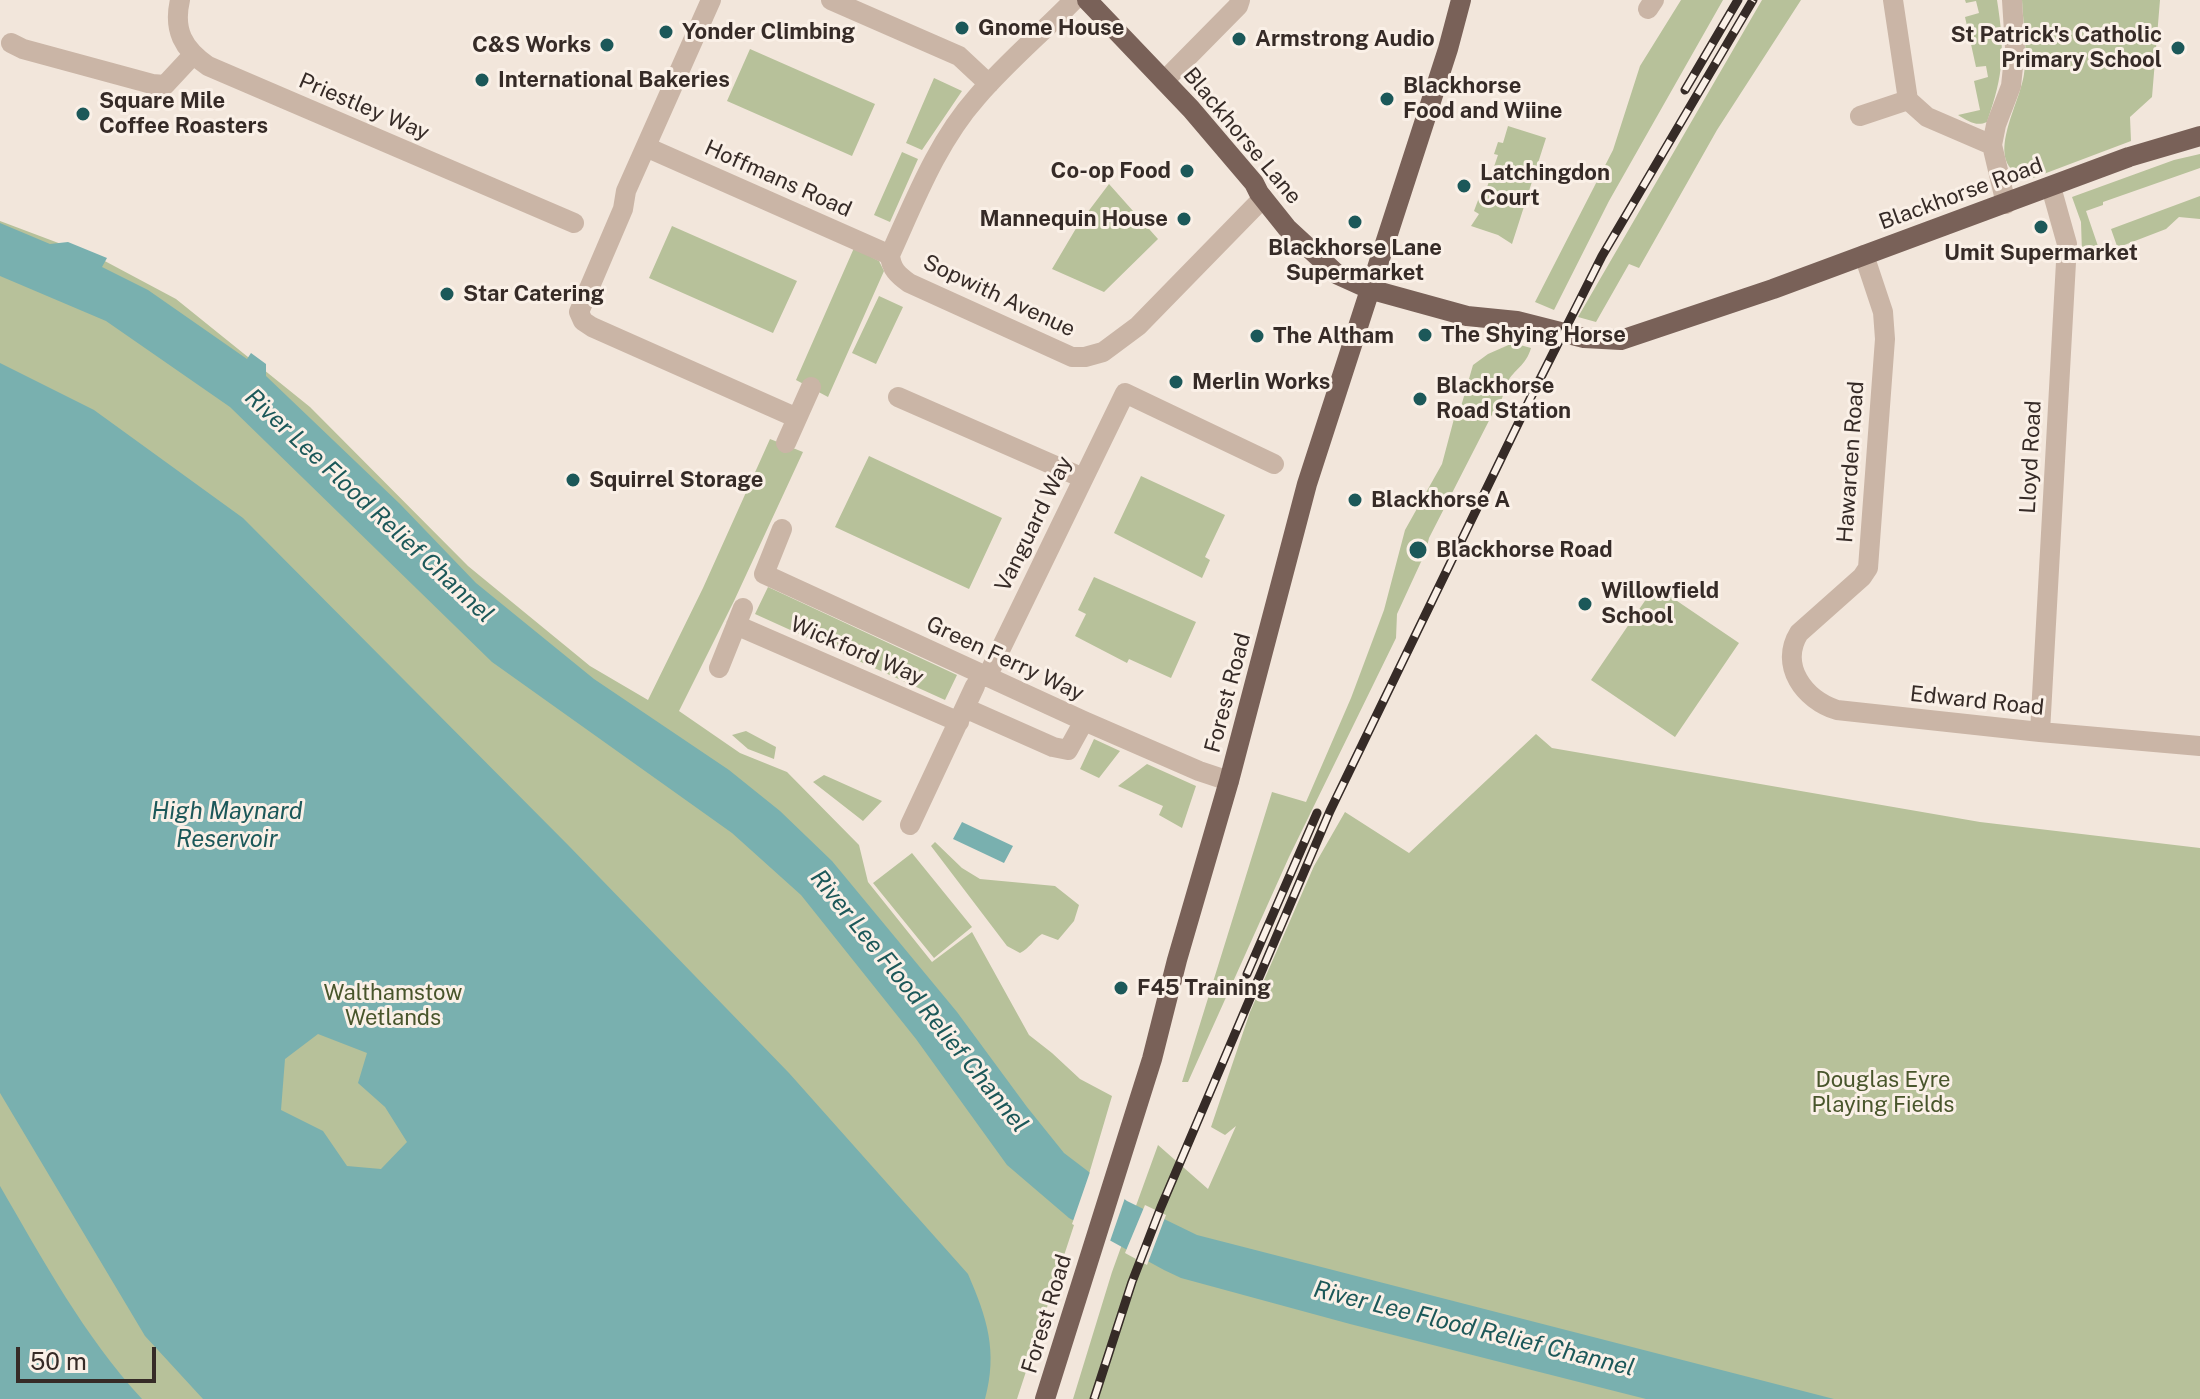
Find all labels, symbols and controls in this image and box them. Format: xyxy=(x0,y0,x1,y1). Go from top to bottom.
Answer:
place label: Gnome House xyxy=(978,15,1124,41)
place label: Yonder Climbing xyxy=(682,19,855,45)
marker: Gnome House xyxy=(953,19,971,37)
place label: St Patrick's Catholic Primary School xyxy=(1950,22,2162,74)
marker: Yonder Climbing xyxy=(657,23,675,41)
place label: Armstrong Audio xyxy=(1255,26,1435,52)
marker: Armstrong Audio xyxy=(1230,30,1248,48)
place label: C&S Works xyxy=(472,32,591,58)
marker: C&S Works xyxy=(598,36,616,54)
marker: St Patrick's Catholic Primary School xyxy=(2169,39,2187,57)
street label: Blackhorse Lane xyxy=(1177,62,1307,210)
place label: International Bakeries xyxy=(498,67,730,93)
street label: Priestley Way xyxy=(295,68,433,146)
marker: International Bakeries xyxy=(473,71,491,89)
place label: Blackhorse Food and Wiine xyxy=(1403,73,1562,124)
place label: Square Mile Coffee Roasters xyxy=(99,88,268,140)
marker: Blackhorse Food and Wiine xyxy=(1378,90,1396,108)
marker: Square Mile Coffee Roasters xyxy=(74,105,92,123)
street label: Hoffmans Road xyxy=(701,135,855,223)
street label: Blackhorse Road xyxy=(1876,152,2046,236)
place label: Co-op Food xyxy=(1051,158,1171,184)
place label: Latchingdon Court xyxy=(1480,160,1610,212)
marker: Co-op Food xyxy=(1178,162,1196,180)
marker: Latchingdon Court xyxy=(1455,177,1473,195)
place label: Mannequin House xyxy=(980,206,1168,232)
marker: Mannequin House xyxy=(1175,210,1193,228)
marker: Blackhorse Lane Supermarket xyxy=(1346,213,1364,231)
marker: Umit Supermarket xyxy=(2032,218,2050,236)
place label: Blackhorse Lane Supermarket xyxy=(1268,235,1442,286)
place label: Umit Supermarket xyxy=(1944,240,2138,266)
street label: Sopwith Avenue xyxy=(919,249,1079,343)
place label: Star Catering xyxy=(463,281,604,307)
marker: Star Catering xyxy=(438,285,456,303)
place label: The Shying Horse xyxy=(1441,322,1626,348)
place label: The Altham xyxy=(1273,323,1394,349)
marker: The Shying Horse xyxy=(1416,326,1434,344)
marker: The Altham xyxy=(1248,327,1266,345)
place label: Merlin Works xyxy=(1192,369,1330,395)
marker: Merlin Works xyxy=(1167,373,1185,391)
place label: Blackhorse Road Station xyxy=(1436,373,1571,424)
street label: Hawarden Road xyxy=(1832,380,1870,544)
water label: River Lee Flood Relief Channel xyxy=(239,383,499,629)
marker: Blackhorse Road Station xyxy=(1411,390,1429,408)
street label: Lloyd Road xyxy=(2015,400,2047,514)
street label: Vanguard Way xyxy=(990,452,1078,596)
place label: Squirrel Storage xyxy=(589,467,763,493)
marker: Squirrel Storage xyxy=(564,471,582,489)
place label: Blackhorse A xyxy=(1371,487,1510,513)
marker: Blackhorse A xyxy=(1346,491,1364,509)
place label: Blackhorse Road xyxy=(1436,537,1613,563)
marker: Blackhorse Road xyxy=(1407,539,1429,561)
place label: Willowfield School xyxy=(1601,578,1719,630)
marker: Willowfield School xyxy=(1576,595,1594,613)
street label: Wickford Way xyxy=(786,611,928,691)
street label: Green Ferry Way xyxy=(922,611,1088,707)
street label: Forest Road xyxy=(1199,630,1257,756)
street label: Edward Road xyxy=(1909,681,2045,721)
water label: High Maynard Reservoir xyxy=(151,798,303,854)
water label: River Lee Flood Relief Channel xyxy=(804,864,1034,1138)
place label: F45 Training xyxy=(1137,975,1271,1001)
marker: F45 Training xyxy=(1112,979,1130,997)
park label: Walthamstow Wetlands xyxy=(324,980,462,1032)
park label: Douglas Eyre Playing Fields xyxy=(1812,1067,1954,1118)
street label: Forest Road xyxy=(1016,1251,1078,1377)
water label: River Lee Flood Relief Channel xyxy=(1311,1275,1637,1383)
scale bar xyxy=(20,1331,160,1381)
text: 50 m xyxy=(30,1347,87,1375)

